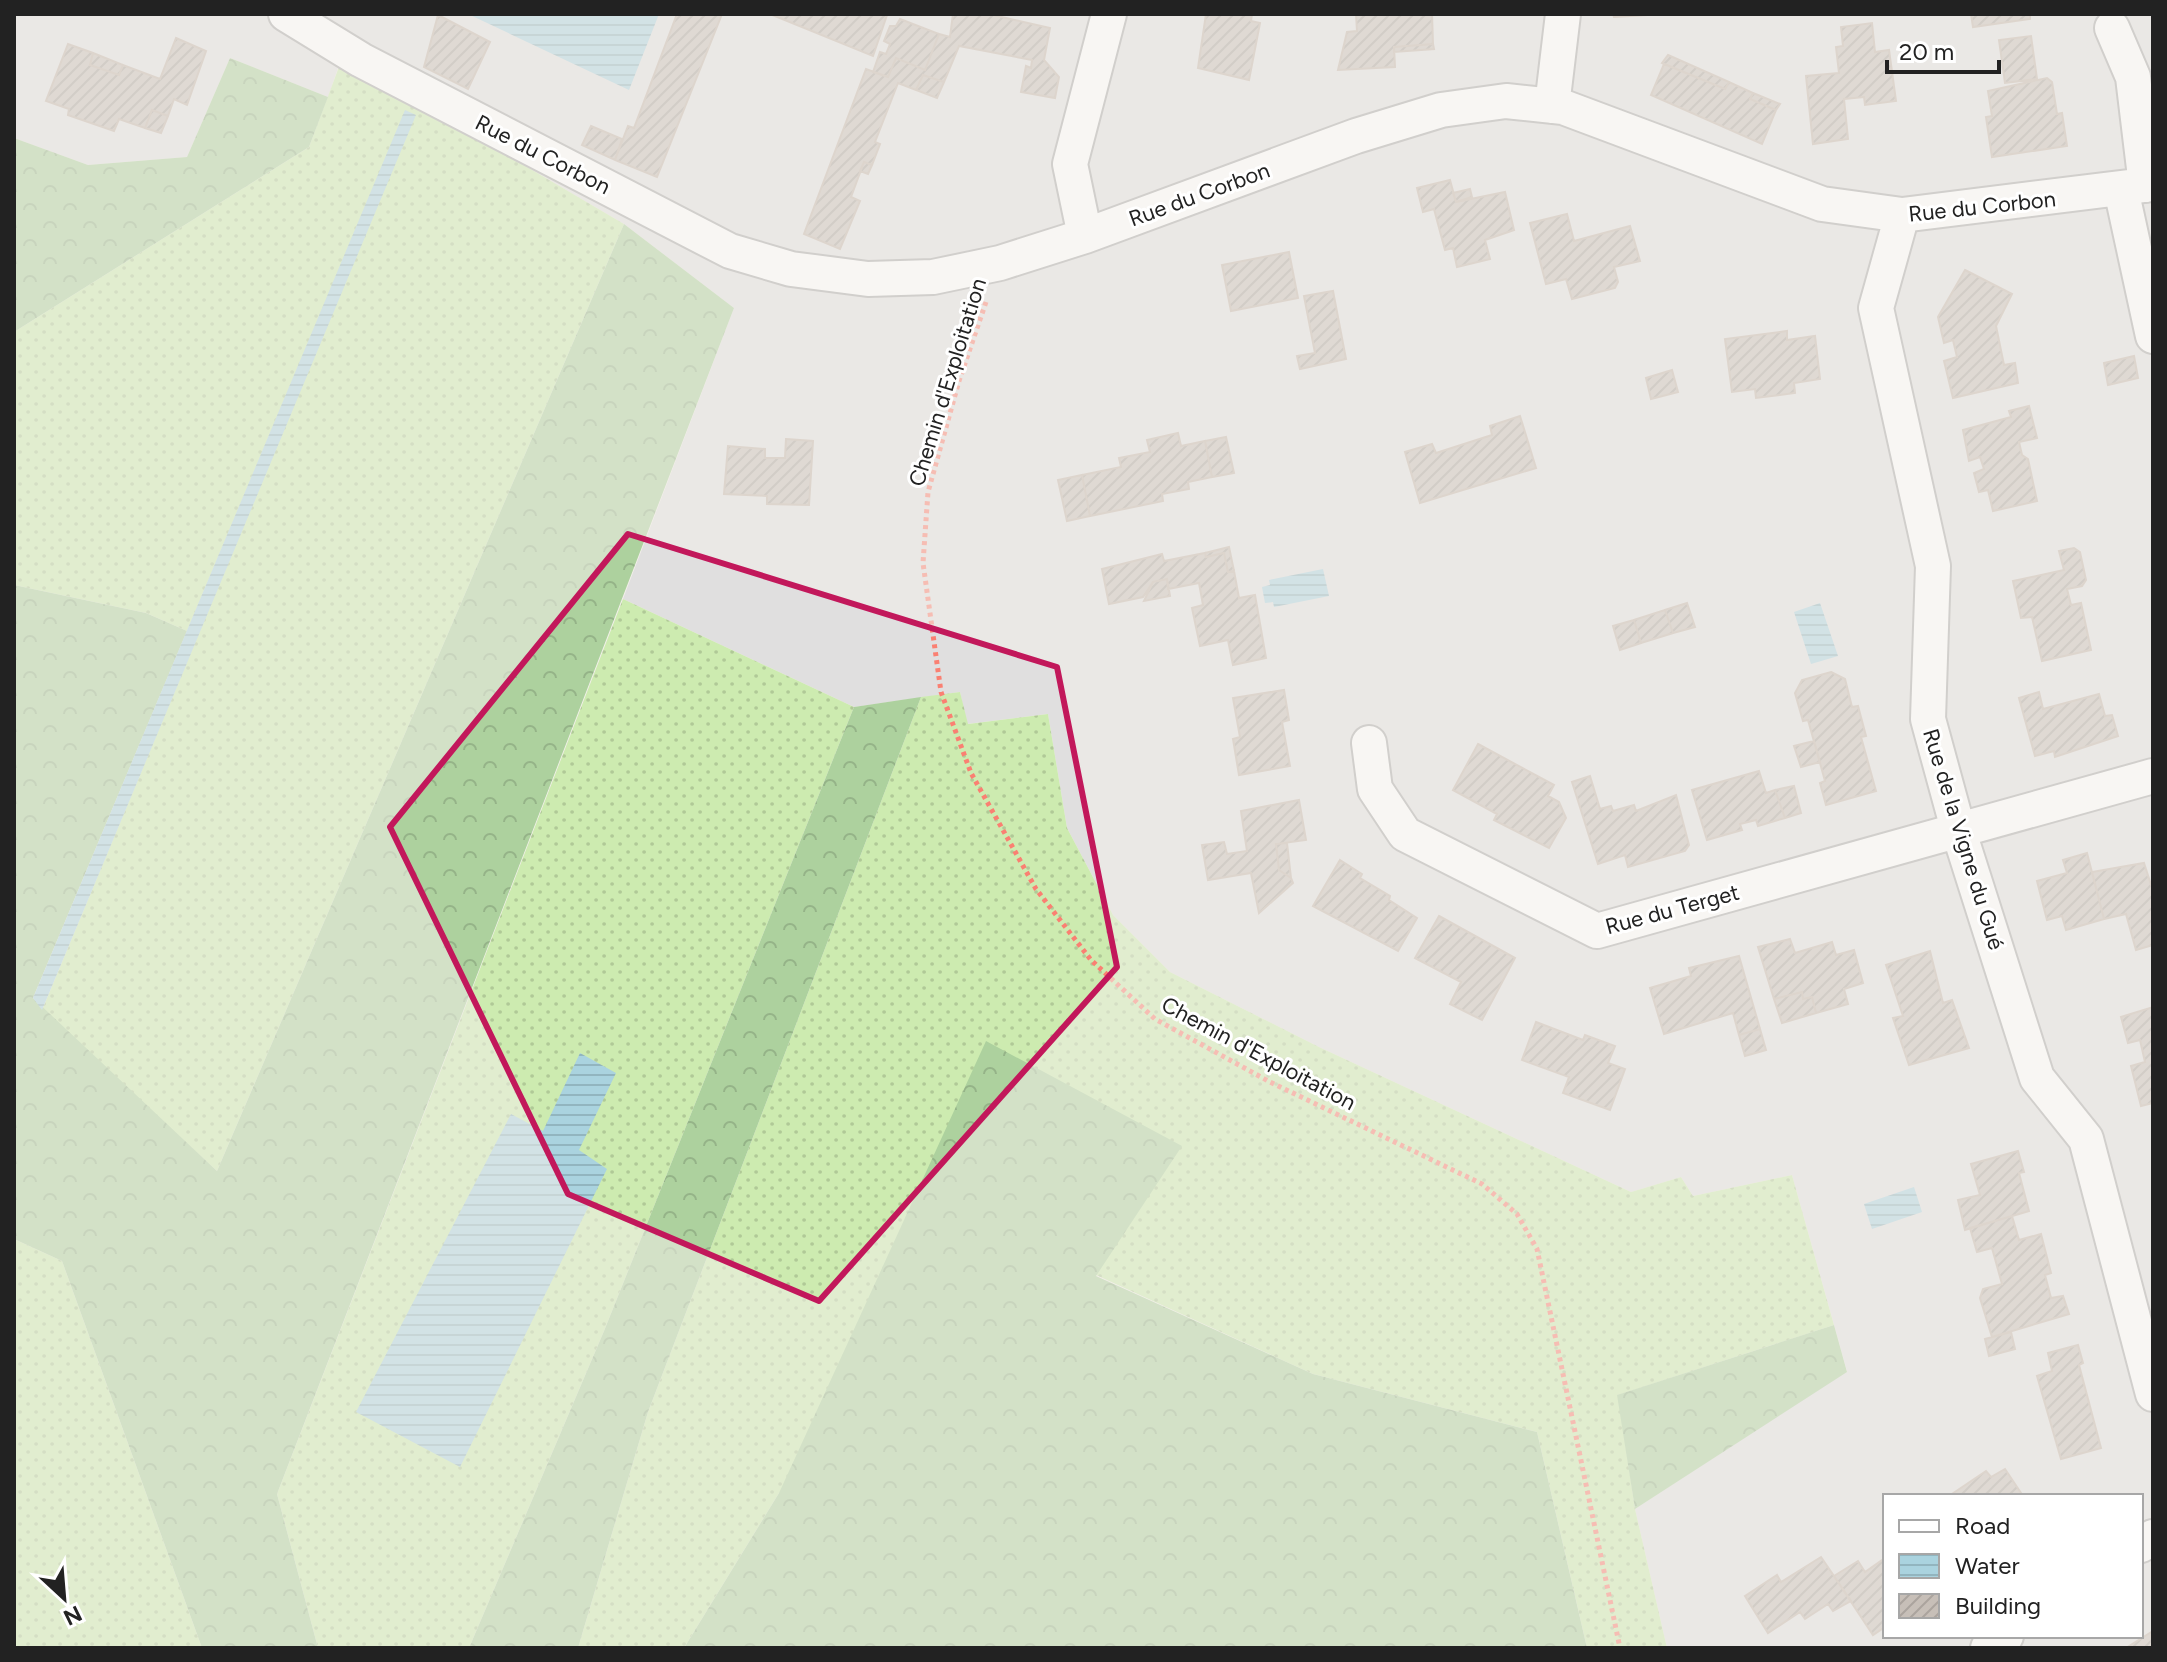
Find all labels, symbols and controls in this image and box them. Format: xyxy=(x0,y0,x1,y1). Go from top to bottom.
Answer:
scale bar xyxy=(1887,24,1999,74)
text: 20 m xyxy=(1899,37,1954,66)
street label: Rue du Corbon xyxy=(471,109,615,200)
street label: Rue du Corbon xyxy=(1125,156,1273,232)
street label: Rue du Corbon xyxy=(1907,185,2057,228)
street label: Chemin d'Exploitation xyxy=(903,275,992,489)
street label: Rue de la Vigne du Gué xyxy=(1917,725,2010,953)
street label: Rue du Terget xyxy=(1602,879,1742,940)
street label: Chemin d'Exploitation xyxy=(1157,991,1361,1116)
legend xyxy=(1883,1494,2143,1638)
text: Road xyxy=(1955,1511,2010,1540)
text: Water xyxy=(1955,1551,2020,1580)
north arrow xyxy=(24,1558,104,1638)
text: Building xyxy=(1955,1591,2041,1620)
text: N xyxy=(59,1600,86,1631)

